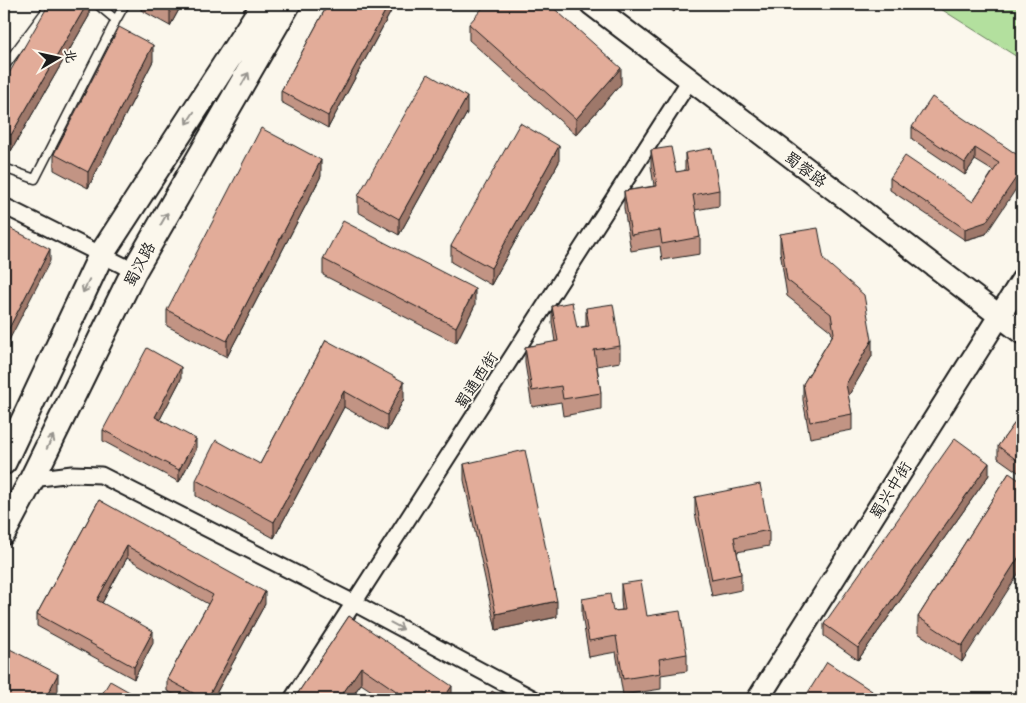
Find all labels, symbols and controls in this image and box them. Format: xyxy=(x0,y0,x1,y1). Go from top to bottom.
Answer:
north arrow xyxy=(32,32,82,82)
text: 北 xyxy=(61,47,82,64)
one-way arrow xyxy=(240,72,250,86)
one-way arrow xyxy=(184,111,195,125)
street label: 蜀蓉路 xyxy=(781,146,832,191)
one-way arrow xyxy=(159,213,169,227)
street label: 蜀汉路 xyxy=(118,238,159,290)
one-way arrow xyxy=(81,278,91,293)
street label: 蜀通西街 xyxy=(449,347,502,412)
one-way arrow xyxy=(46,435,55,450)
street label: 蜀兴中街 xyxy=(864,457,915,522)
one-way arrow xyxy=(389,621,404,631)

